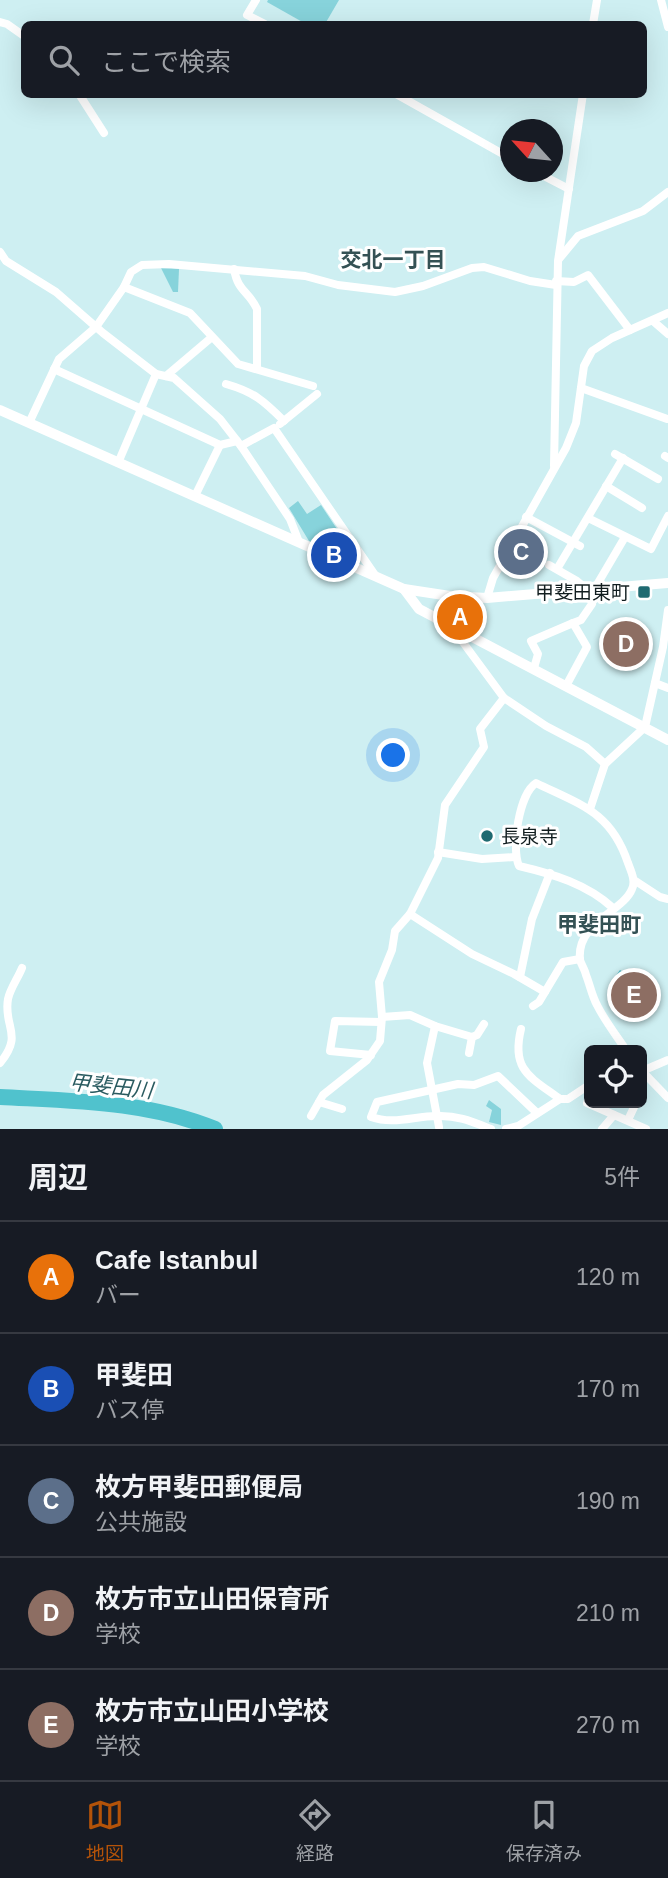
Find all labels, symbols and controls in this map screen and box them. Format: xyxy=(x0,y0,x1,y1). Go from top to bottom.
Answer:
search box xyxy=(21,21,647,98)
icon: search xyxy=(45,41,83,79)
text: ここで検索 xyxy=(101,47,231,77)
north arrow xyxy=(500,119,563,182)
district label: 交北一丁目 xyxy=(341,248,446,271)
pin: C xyxy=(498,526,544,578)
pin: B xyxy=(311,529,357,581)
place label: 甲斐田東町 xyxy=(535,582,630,603)
marker: 甲斐田東町 xyxy=(636,584,652,600)
pin: A xyxy=(437,591,483,643)
pin: D xyxy=(603,618,649,670)
your location xyxy=(376,738,410,772)
place label: 長泉寺 xyxy=(501,826,558,847)
marker: 長泉寺 xyxy=(479,828,495,844)
district label: 甲斐田町 xyxy=(557,913,641,936)
pin: E xyxy=(611,969,657,1021)
map controls xyxy=(584,1045,647,1108)
button: locate xyxy=(584,1045,647,1108)
water label: 甲斐田川 xyxy=(68,1070,156,1102)
text: 周辺 xyxy=(28,1161,88,1194)
text: 5件 xyxy=(604,1164,640,1190)
text: Cafe Istanbul xyxy=(95,1245,258,1275)
text: A xyxy=(43,1264,59,1290)
text: 120 m xyxy=(576,1264,640,1290)
text: バー xyxy=(95,1282,141,1308)
text: 甲斐田 xyxy=(95,1360,173,1390)
text: B xyxy=(43,1376,59,1402)
text: 170 m xyxy=(576,1376,640,1402)
text: バス停 xyxy=(95,1397,164,1423)
text: 枚方甲斐田郵便局 xyxy=(95,1472,303,1502)
text: C xyxy=(43,1488,59,1514)
text: 190 m xyxy=(576,1488,640,1514)
text: 公共施設 xyxy=(95,1509,187,1535)
text: 枚方市立山田保育所 xyxy=(95,1584,329,1614)
text: D xyxy=(43,1600,59,1626)
text: 210 m xyxy=(576,1600,640,1626)
text: 学校 xyxy=(95,1621,141,1647)
text: 枚方市立山田小学校 xyxy=(95,1696,329,1726)
text: E xyxy=(43,1712,59,1738)
text: 270 m xyxy=(576,1712,640,1738)
text: 学校 xyxy=(95,1733,141,1759)
tab: 地図 xyxy=(86,1796,124,1865)
tab: 経路 xyxy=(296,1796,334,1865)
tab: 保存済み xyxy=(506,1796,582,1865)

